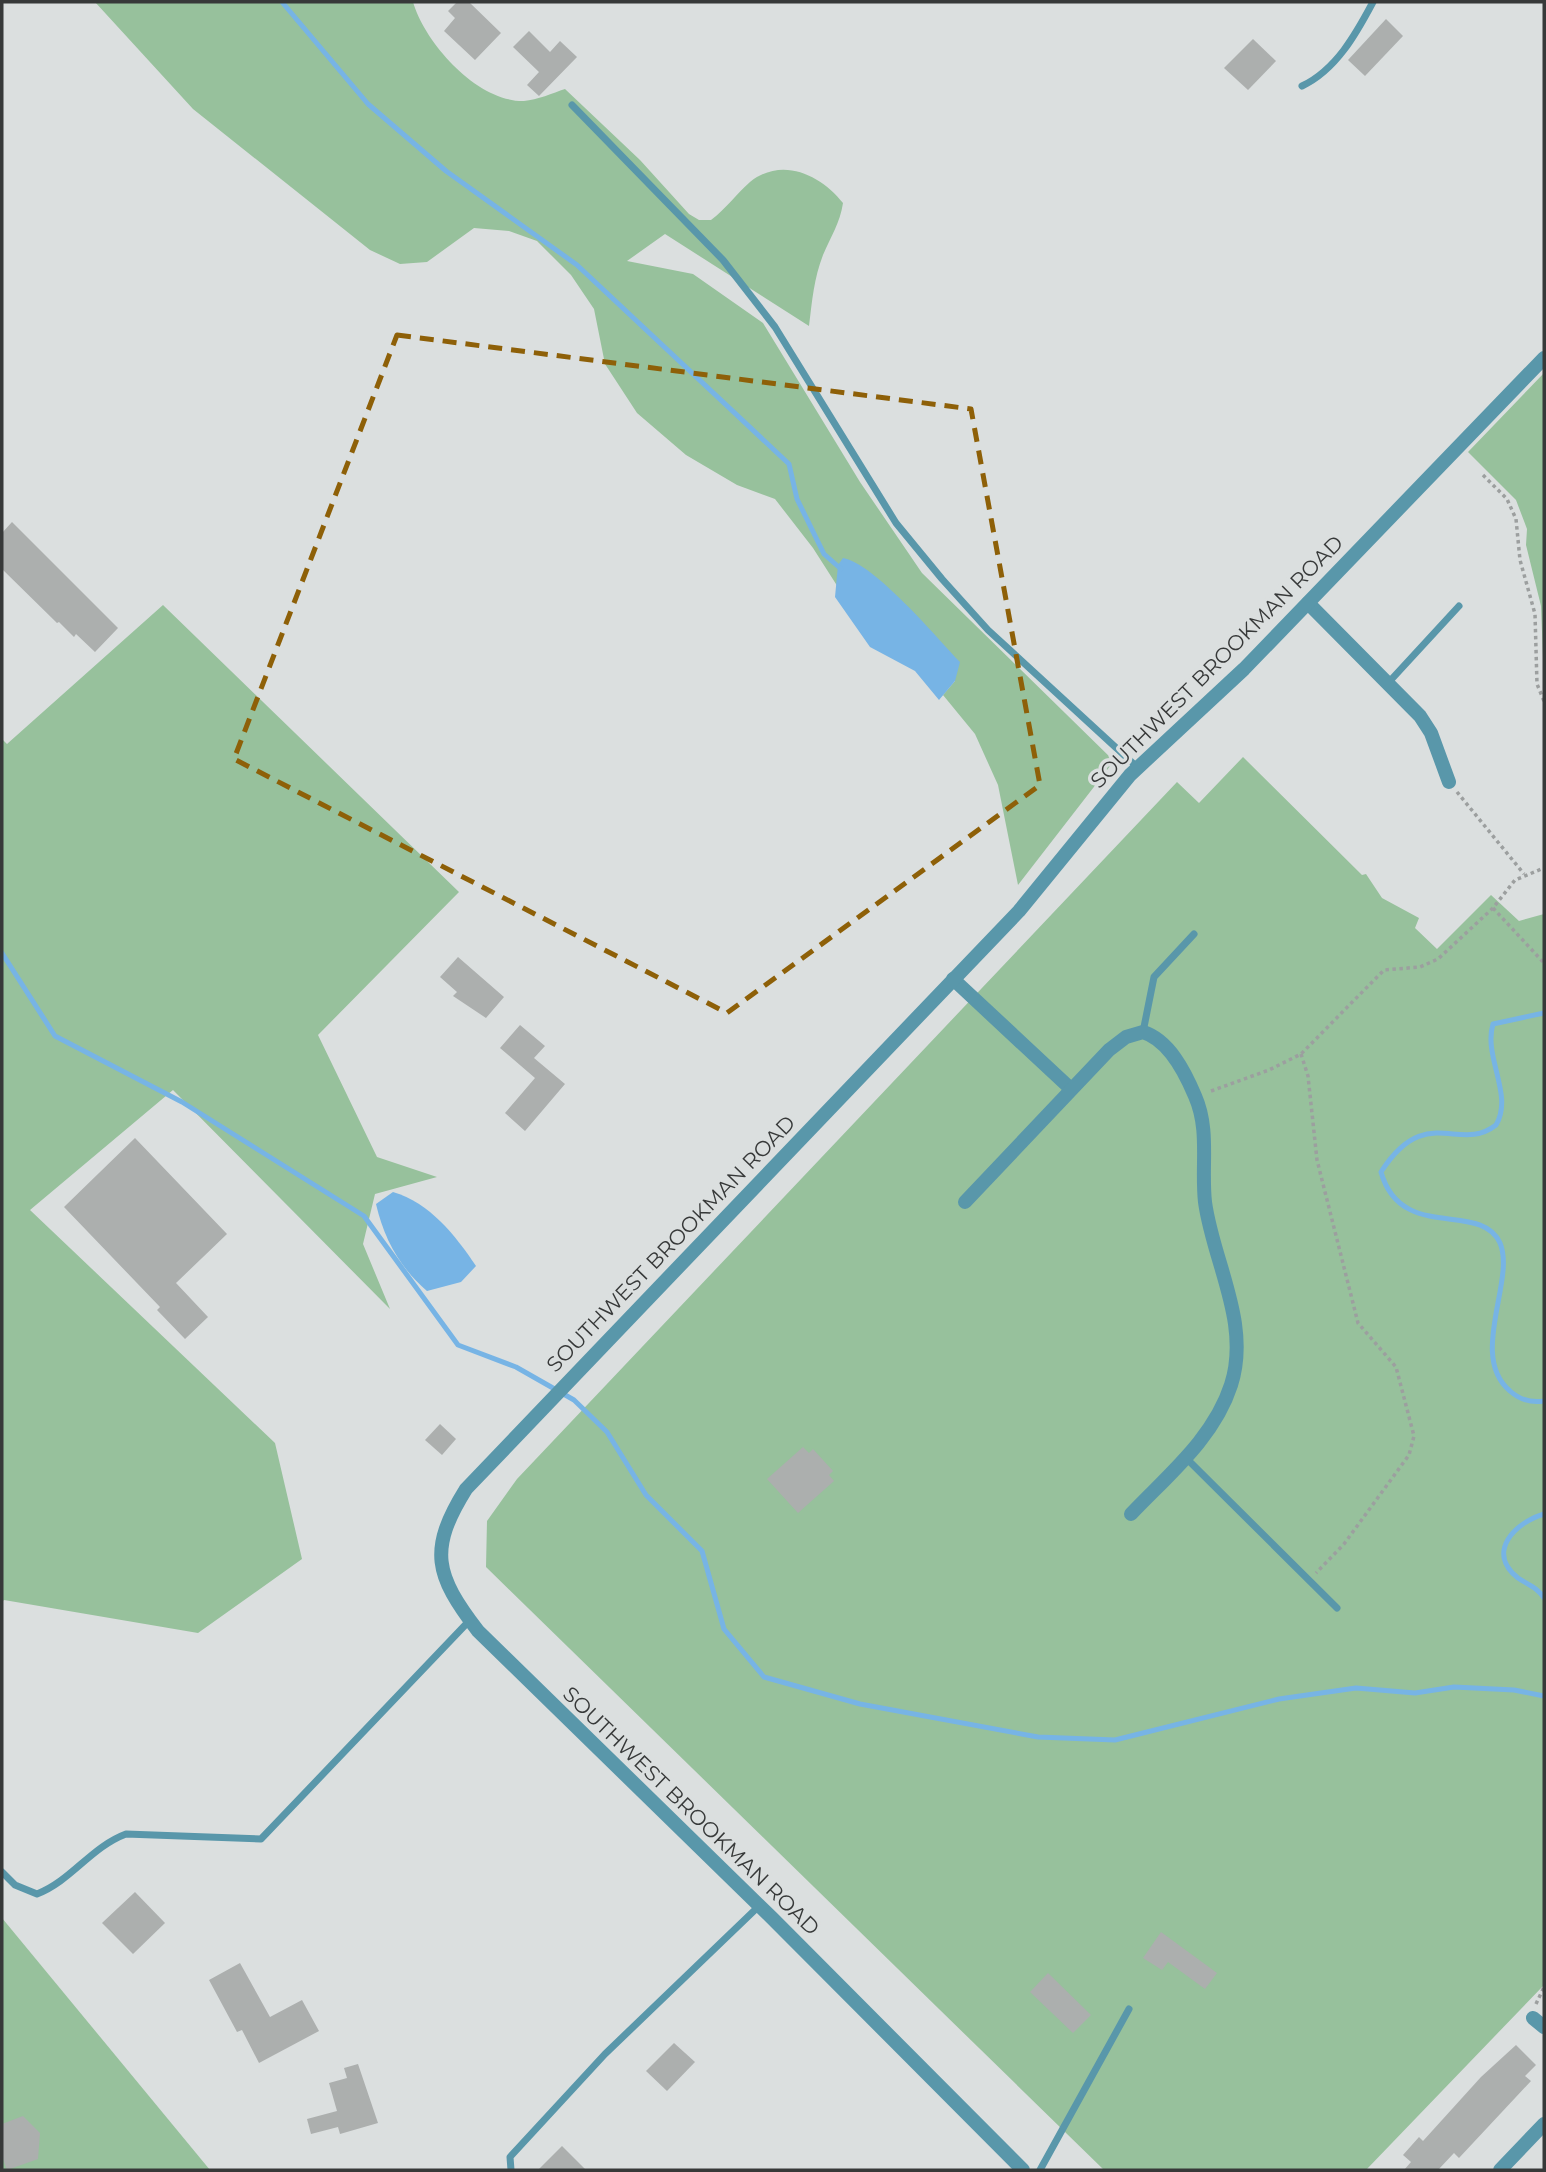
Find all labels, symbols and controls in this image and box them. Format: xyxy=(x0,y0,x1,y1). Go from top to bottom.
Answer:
street label: SOUTHWEST BROOKMAN ROAD xyxy=(1085,530,1348,793)
street label: SOUTHWEST BROOKMAN ROAD xyxy=(541,1110,800,1377)
street label: SOUTHWEST BROOKMAN ROAD xyxy=(558,1681,825,1940)

